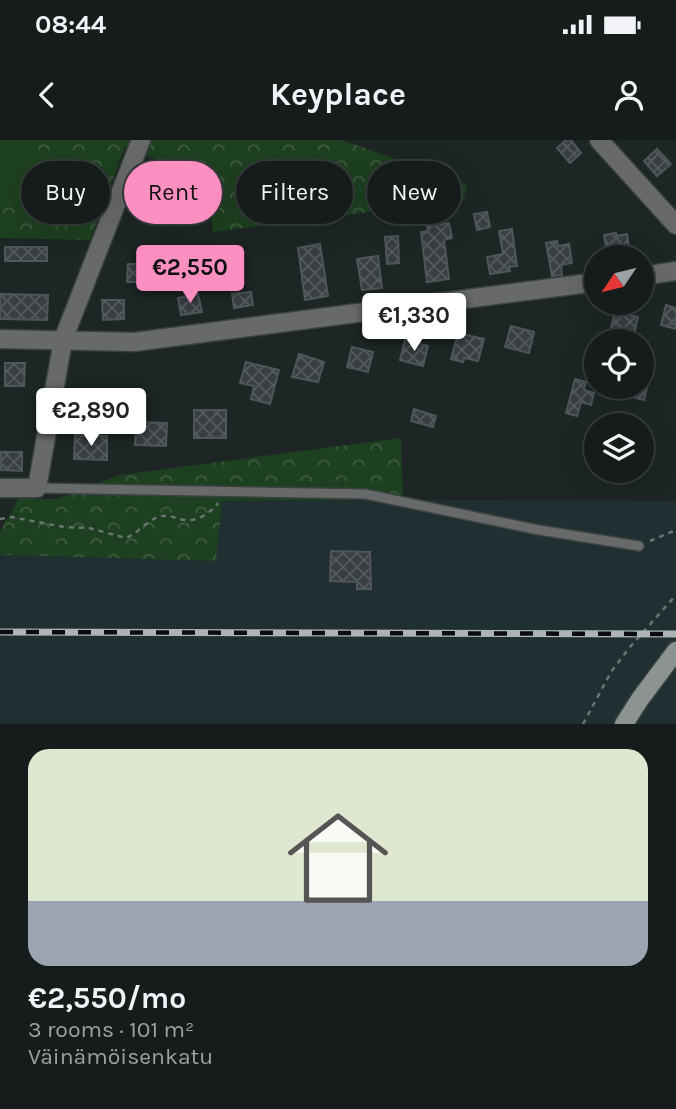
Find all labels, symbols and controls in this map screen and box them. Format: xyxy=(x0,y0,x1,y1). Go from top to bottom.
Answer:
text: 08:44 xyxy=(35,9,106,40)
icon: back xyxy=(28,76,66,114)
text: Keyplace xyxy=(270,76,406,113)
icon: person xyxy=(610,76,648,114)
chip: Buy xyxy=(21,161,110,224)
chip: Rent xyxy=(124,161,222,224)
chip: Filters xyxy=(236,161,353,224)
chip: New xyxy=(367,161,461,224)
north arrow xyxy=(584,245,654,315)
map controls xyxy=(584,245,654,483)
pin: €2,550 xyxy=(133,246,247,305)
text: €2,550 xyxy=(152,254,228,281)
pin: €1,330 xyxy=(357,294,471,353)
text: €1,330 xyxy=(378,302,450,329)
button: locate xyxy=(584,329,654,399)
pin: €2,890 xyxy=(34,388,148,448)
text: €2,890 xyxy=(52,397,130,424)
button: layers xyxy=(584,413,654,483)
icon: home xyxy=(275,795,401,921)
text: €2,550/mo xyxy=(28,980,186,1016)
text: 3 rooms · 101 m² xyxy=(28,1016,194,1043)
text: Väinämöisenkatu xyxy=(28,1043,213,1070)

